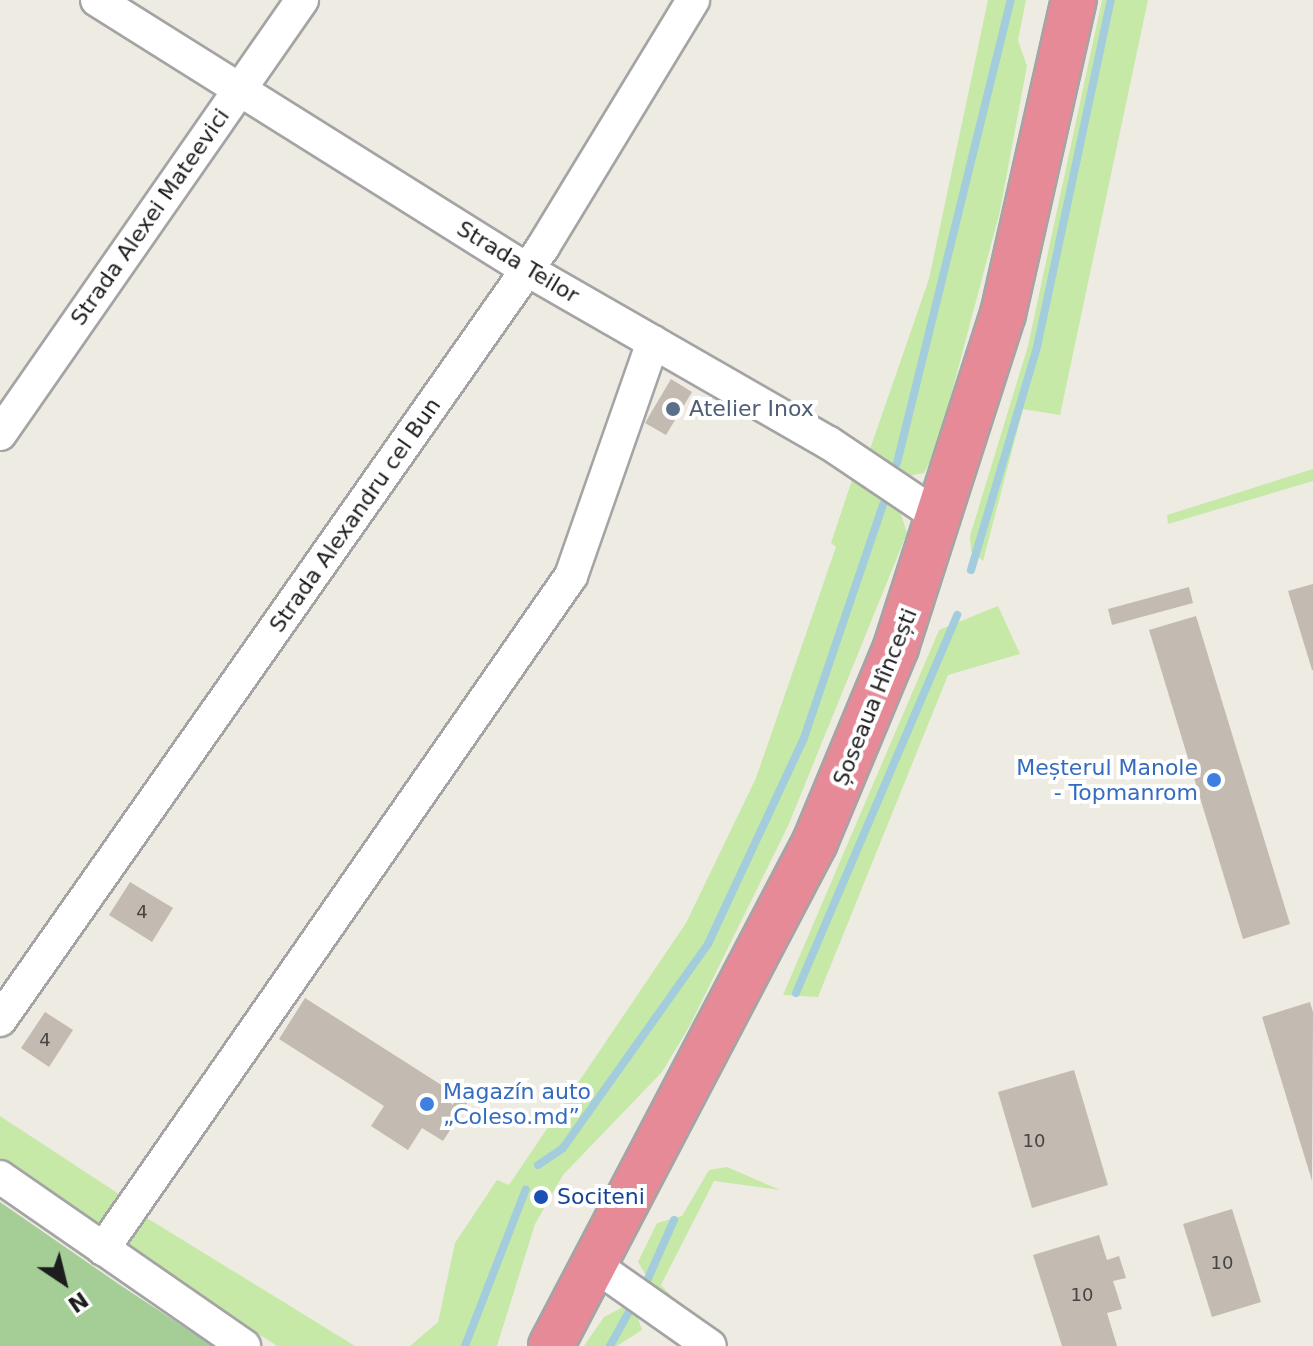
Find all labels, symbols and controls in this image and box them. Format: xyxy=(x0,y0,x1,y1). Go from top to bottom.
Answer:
street label: Strada Alexei Mateevici xyxy=(65,104,235,330)
street label: Strada Teilor xyxy=(452,215,584,309)
street label: Strada Alexandru cel Bun xyxy=(264,393,446,637)
place label: Atelier Inox xyxy=(689,396,814,422)
marker: Atelier Inox xyxy=(664,400,682,418)
street label: Șoseaua Hîncești xyxy=(827,605,923,789)
place label: Meșterul Manole - Topmanrom xyxy=(1016,754,1198,806)
marker: Meșterul Manole - Topmanrom xyxy=(1205,771,1223,789)
house number: 4 xyxy=(136,901,148,923)
house number: 4 xyxy=(39,1029,51,1051)
place label: Magazín auto „Coleso.md” xyxy=(443,1078,591,1130)
marker: Magazín auto „Coleso.md” xyxy=(418,1095,436,1113)
house number: 10 xyxy=(1023,1130,1045,1152)
place label: Sociteni xyxy=(557,1184,645,1210)
marker: Sociteni xyxy=(532,1188,550,1206)
north arrow xyxy=(24,1242,104,1322)
house number: 10 xyxy=(1211,1252,1233,1274)
house number: 10 xyxy=(1071,1284,1093,1306)
text: N xyxy=(63,1287,93,1318)

